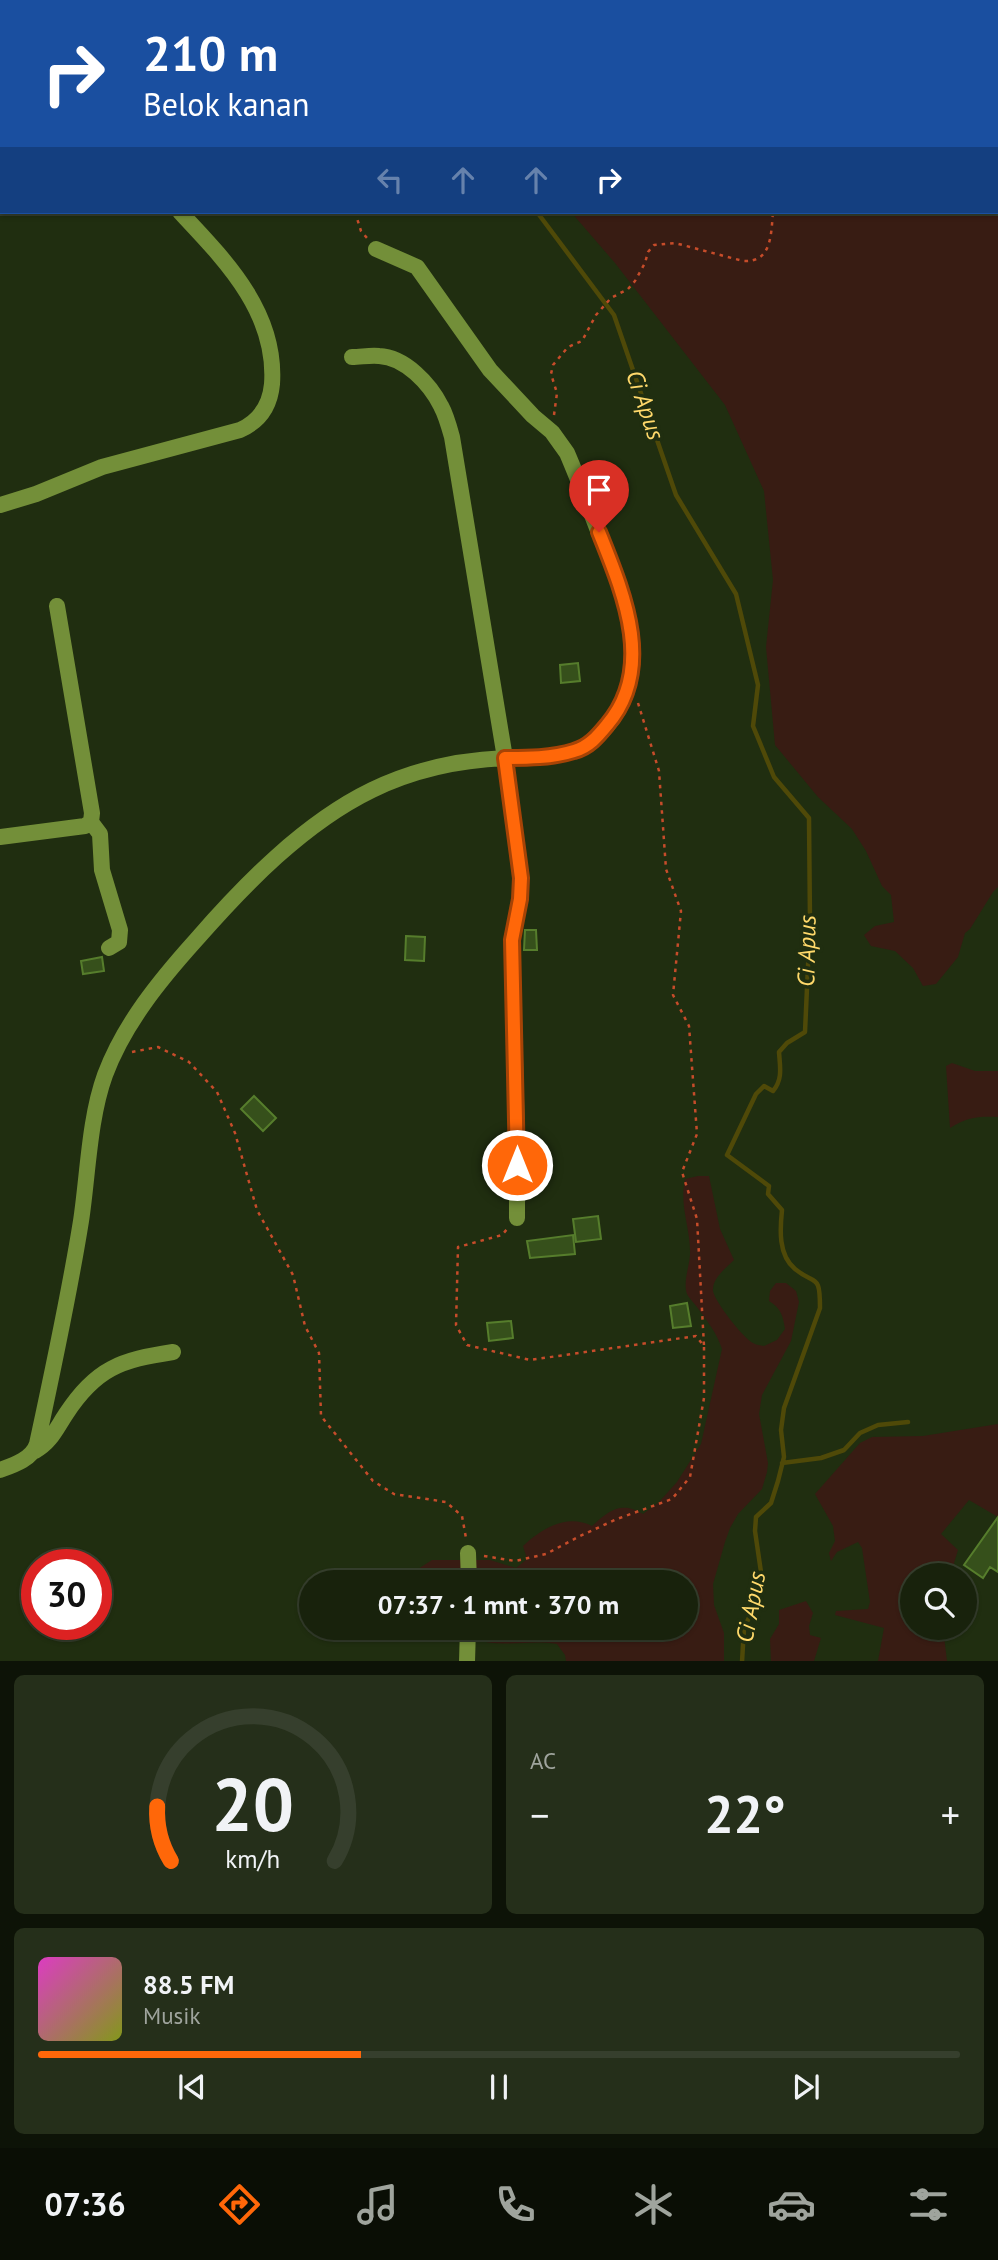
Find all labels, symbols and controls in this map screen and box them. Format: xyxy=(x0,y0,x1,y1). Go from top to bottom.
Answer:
text: 210 m xyxy=(143,21,278,85)
icon: right xyxy=(28,28,119,119)
text: Belok kanan xyxy=(143,83,309,125)
icon: left xyxy=(371,161,409,199)
icon: ahead xyxy=(444,161,482,199)
icon: ahead xyxy=(517,161,555,199)
icon: right xyxy=(590,161,628,199)
water label: Ci Apus xyxy=(619,366,672,444)
pin xyxy=(569,460,629,532)
icon: arrive xyxy=(580,471,618,509)
water label: Ci Apus xyxy=(790,914,823,987)
position arrow xyxy=(480,1128,554,1202)
speed limit sign: 30 xyxy=(21,1549,112,1640)
map controls xyxy=(900,1563,977,1640)
button: search xyxy=(900,1563,977,1640)
water label: Ci Apus xyxy=(728,1568,773,1645)
text: 07:37 · 1 mnt · 370 m xyxy=(378,1588,619,1621)
text: AC xyxy=(530,1746,556,1775)
text: 20 xyxy=(212,1757,294,1851)
text: 22° xyxy=(704,1780,786,1847)
text: − xyxy=(530,1790,549,1839)
text: + xyxy=(941,1790,960,1839)
text: km/h xyxy=(226,1842,280,1874)
text: 88.5 FM xyxy=(143,1968,234,2001)
text: Musik xyxy=(143,2001,200,2030)
icon: previous xyxy=(173,2068,211,2106)
icon: pause xyxy=(480,2068,518,2106)
icon: next xyxy=(787,2068,825,2106)
icon: directions xyxy=(215,2180,264,2229)
icon: music xyxy=(353,2180,402,2229)
icon: phone xyxy=(491,2180,540,2229)
icon: climate xyxy=(629,2180,678,2229)
icon: car xyxy=(767,2180,816,2229)
icon: filters xyxy=(904,2180,953,2229)
text: 07:36 xyxy=(44,2183,126,2225)

